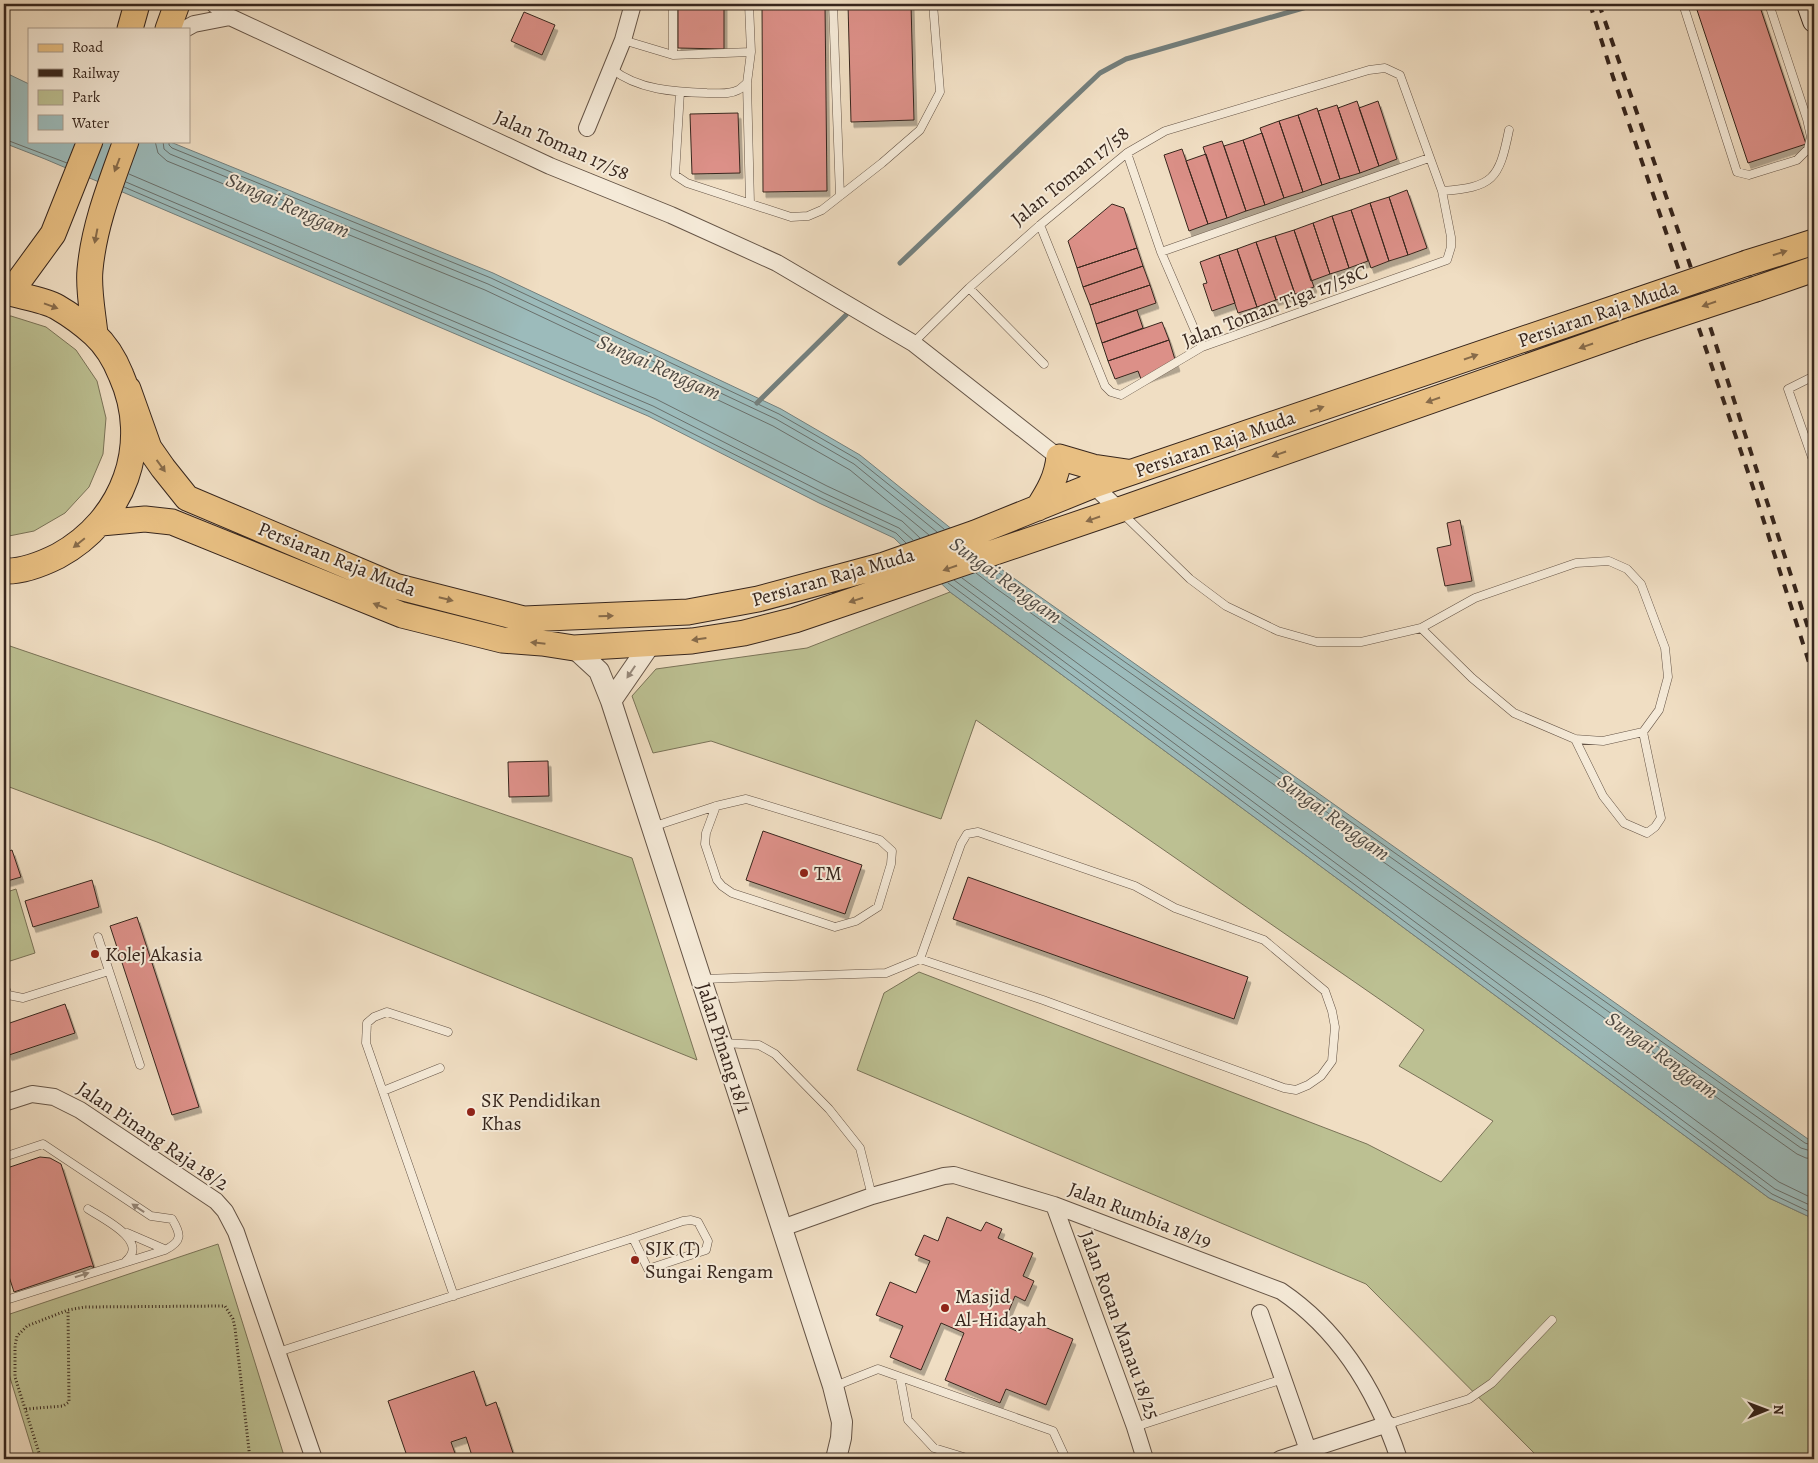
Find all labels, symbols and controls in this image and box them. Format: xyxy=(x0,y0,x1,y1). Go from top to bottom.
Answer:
legend xyxy=(28,28,190,142)
text: Road xyxy=(72,37,104,57)
text: Railway xyxy=(72,63,120,83)
text: Park xyxy=(72,87,101,107)
street label: Jalan Toman 17/58 xyxy=(490,103,634,187)
text: Water xyxy=(71,113,109,133)
street label: Jalan Toman 17/58 xyxy=(1005,120,1135,232)
one-way arrow xyxy=(113,158,121,172)
water label: Sungai Renggam xyxy=(222,165,354,245)
one-way arrow xyxy=(91,229,99,245)
one-way arrow xyxy=(1773,248,1788,256)
street label: Jalan Toman Tiga 17/58C xyxy=(1178,258,1372,354)
street label: Persiaran Raja Muda xyxy=(1514,274,1683,354)
one-way arrow xyxy=(1702,301,1717,308)
one-way arrow xyxy=(43,303,58,310)
water label: Sungai Renggam xyxy=(593,327,725,407)
one-way arrow xyxy=(1578,342,1593,350)
one-way arrow xyxy=(1464,353,1479,360)
one-way arrow xyxy=(1425,397,1440,404)
street label: Persiaran Raja Muda xyxy=(1131,404,1300,484)
one-way arrow xyxy=(1310,405,1325,413)
one-way arrow xyxy=(1271,450,1286,458)
one-way arrow xyxy=(156,459,166,472)
street label: Persiaran Raja Muda xyxy=(254,515,421,603)
one-way arrow xyxy=(1085,516,1100,523)
water label: Sungai Renggam xyxy=(944,530,1068,630)
one-way arrow xyxy=(72,537,85,548)
street label: Persiaran Raja Muda xyxy=(748,541,918,613)
one-way arrow xyxy=(942,565,957,572)
one-way arrow xyxy=(439,595,454,603)
one-way arrow xyxy=(849,596,864,604)
one-way arrow xyxy=(373,602,387,610)
one-way arrow xyxy=(598,611,614,619)
one-way arrow xyxy=(691,636,707,644)
one-way arrow xyxy=(529,639,545,647)
one-way arrow xyxy=(626,665,636,679)
water label: Sungai Renggam xyxy=(1272,767,1396,867)
place label: TM xyxy=(814,860,842,887)
marker: TM xyxy=(798,867,810,879)
place label: Kolej Akasia xyxy=(105,941,204,968)
marker: Kolej Akasia xyxy=(89,948,101,960)
street label: Jalan Pinang 18/1 xyxy=(690,979,758,1117)
water label: Sungai Renggam xyxy=(1600,1005,1724,1105)
street label: Jalan Pinang Raja 18/2 xyxy=(72,1075,235,1197)
place label: SK Pendidikan Khas xyxy=(481,1087,601,1137)
marker: SK Pendidikan Khas xyxy=(465,1106,477,1118)
street label: Jalan Rumbia 18/19 xyxy=(1064,1175,1216,1255)
one-way arrow xyxy=(132,1203,145,1212)
street label: Jalan Rotan Manau 18/25 xyxy=(1073,1227,1167,1423)
place label: SJK (T) Sungai Rengam xyxy=(645,1235,774,1285)
marker: SJK (T) Sungai Rengam xyxy=(629,1254,641,1266)
one-way arrow xyxy=(75,1271,90,1279)
place label: Masjid Al-Hidayah xyxy=(954,1283,1047,1333)
marker: Masjid Al-Hidayah xyxy=(939,1302,951,1314)
north arrow xyxy=(1740,1386,1790,1436)
text: N xyxy=(1769,1405,1788,1415)

